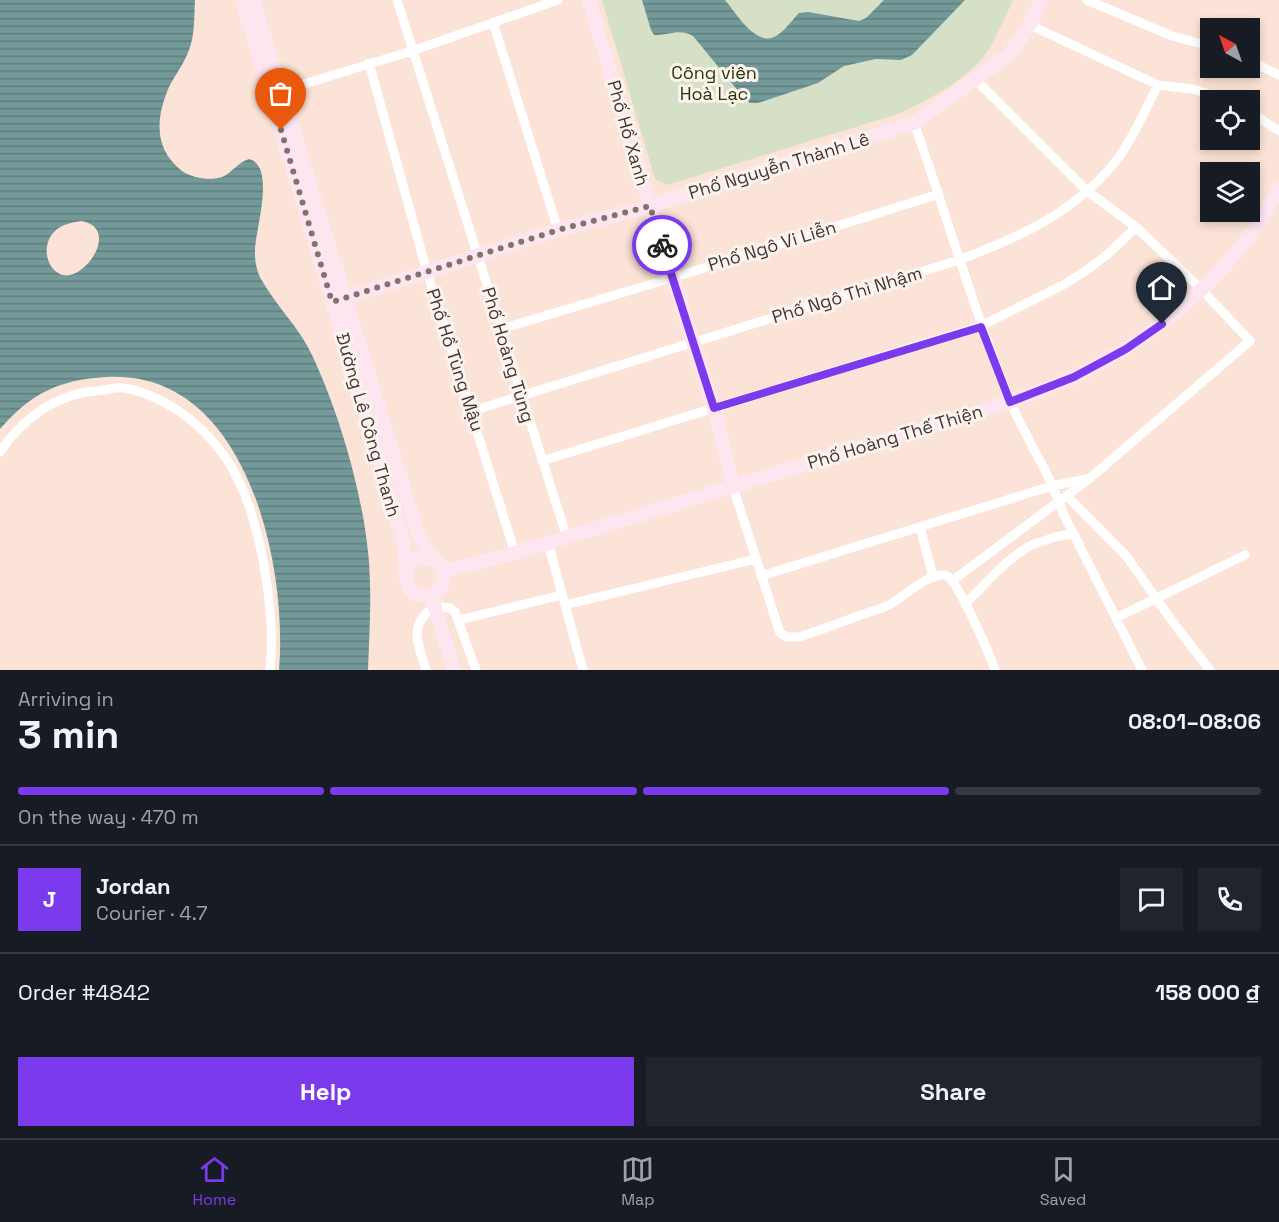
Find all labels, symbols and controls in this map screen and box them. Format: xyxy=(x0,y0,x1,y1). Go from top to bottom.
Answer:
north arrow xyxy=(1200,18,1260,78)
map controls xyxy=(1200,18,1260,222)
park label: Công viên Hoà Lạc xyxy=(671,61,757,105)
pin xyxy=(255,68,306,130)
icon: bag xyxy=(264,77,297,110)
street label: Phố Hồ Xanh xyxy=(602,77,655,188)
button: locate xyxy=(1200,90,1260,150)
street label: Phố Nguyễn Thành Lê xyxy=(686,127,872,204)
button: layers xyxy=(1200,162,1260,222)
courier xyxy=(632,215,692,275)
street label: Phố Ngô Vi Liễn xyxy=(705,215,839,276)
icon: bike xyxy=(646,229,679,262)
street label: Phố Ngô Thì Nhậm xyxy=(769,261,925,328)
pin xyxy=(1136,262,1187,324)
icon: home xyxy=(1145,271,1178,304)
street label: Phố Hoàng Tùng xyxy=(477,284,540,425)
street label: Phố Hồ Tùng Mậu xyxy=(422,286,489,434)
street label: Đường Lê Công Thanh xyxy=(331,330,406,520)
street label: Phố Hoàng Thế Thiện xyxy=(805,399,985,474)
text: Arriving in xyxy=(18,686,114,712)
text: 08:01–08:06 xyxy=(1128,707,1261,735)
text: 3 min xyxy=(18,710,119,759)
text: On the way · 470 m xyxy=(18,804,199,830)
button: chat xyxy=(1120,868,1183,931)
button: phone xyxy=(1198,868,1261,931)
text: Jordan xyxy=(96,872,171,900)
text: J xyxy=(43,885,56,913)
text: Courier · 4.7 xyxy=(96,900,207,926)
text: Order #4842 xyxy=(18,978,150,1006)
text: 158 000 ₫ xyxy=(1155,978,1261,1006)
button: Help xyxy=(18,1057,634,1126)
button: Share xyxy=(646,1057,1261,1126)
tab: Home xyxy=(193,1153,236,1210)
tab: Map xyxy=(621,1153,655,1210)
tab: Saved xyxy=(1040,1153,1086,1210)

